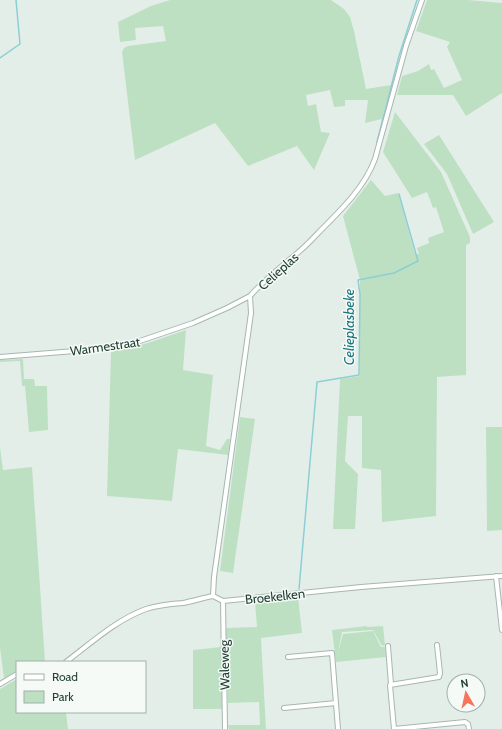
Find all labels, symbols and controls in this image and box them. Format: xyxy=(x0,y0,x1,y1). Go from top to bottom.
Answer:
street label: Celieplas xyxy=(254,248,302,293)
water label: Celieplasbeke xyxy=(340,288,358,365)
street label: Warmestraat xyxy=(69,333,142,359)
street label: Broekelken xyxy=(244,585,306,607)
street label: Waleweg xyxy=(216,639,232,690)
legend xyxy=(16,661,146,713)
text: Road xyxy=(52,669,78,684)
north arrow xyxy=(446,673,486,713)
text: N xyxy=(459,676,469,691)
text: Park xyxy=(52,689,74,704)

